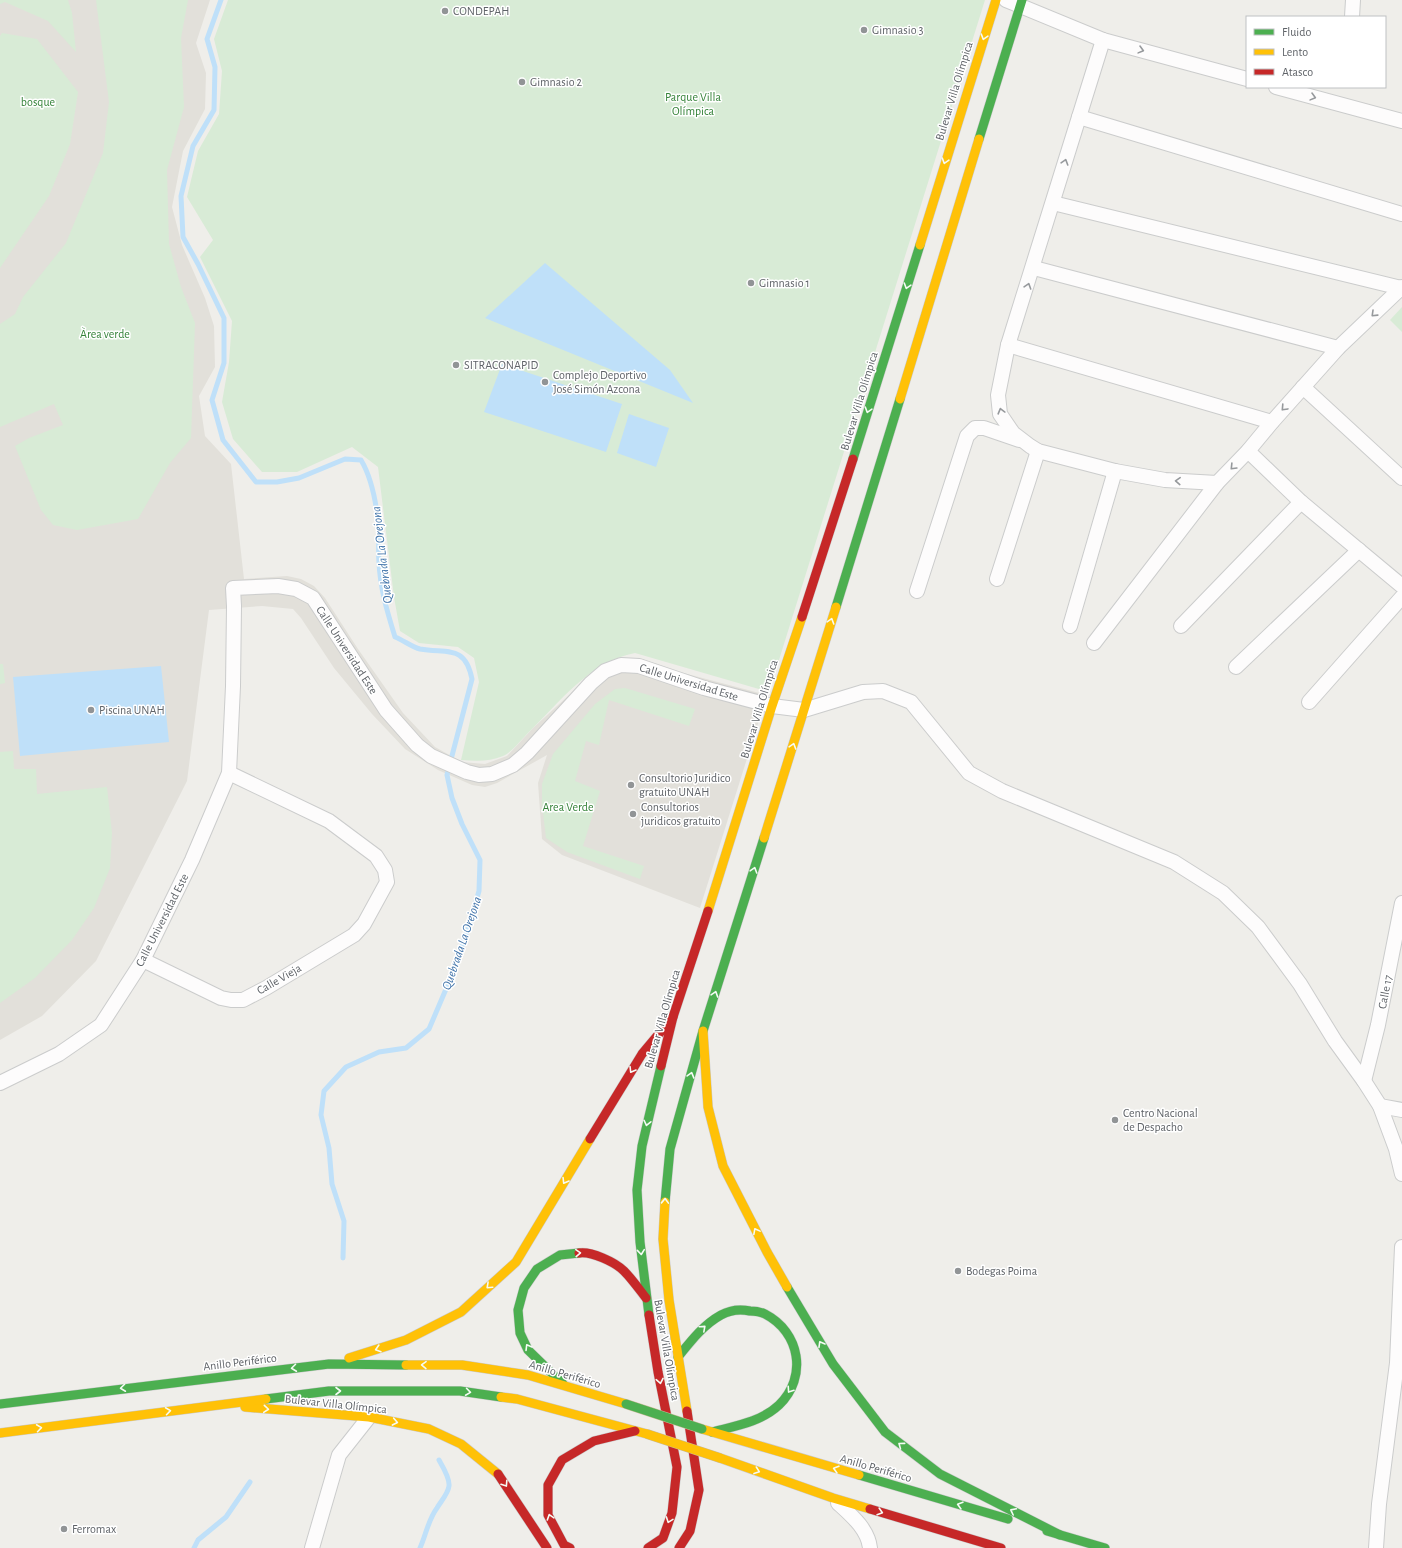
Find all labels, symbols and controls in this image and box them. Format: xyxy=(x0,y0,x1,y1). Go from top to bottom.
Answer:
place label: CONDEPAH xyxy=(453,5,509,17)
marker: CONDEPAH xyxy=(440,6,450,16)
legend xyxy=(1246,16,1386,88)
place label: Gimnasio 3 xyxy=(872,24,924,36)
marker: Gimnasio 3 xyxy=(859,25,869,35)
text: Fluido xyxy=(1282,26,1311,38)
one-way arrow xyxy=(980,34,989,41)
street label: Bulevar Villa Olímpica xyxy=(933,40,975,142)
one-way arrow xyxy=(1137,45,1144,54)
text: Lento xyxy=(1282,46,1308,58)
text: Atasco xyxy=(1282,66,1313,78)
place label: Gimnasio 2 xyxy=(530,76,583,88)
marker: Gimnasio 2 xyxy=(517,77,527,87)
park label: Parque Villa Olímpica xyxy=(665,91,722,117)
one-way arrow xyxy=(1310,92,1317,101)
park label: bosque xyxy=(21,96,55,108)
one-way arrow xyxy=(941,158,950,165)
one-way arrow xyxy=(1061,158,1069,165)
place label: Gimnasio 1 xyxy=(759,277,810,289)
marker: Gimnasio 1 xyxy=(746,278,756,288)
one-way arrow xyxy=(903,282,912,289)
one-way arrow xyxy=(1023,283,1031,290)
one-way arrow xyxy=(1371,309,1379,317)
park label: Àrea verde xyxy=(80,327,130,340)
street label: Bulevar Villa Olímpica xyxy=(838,350,880,452)
place label: SITRACONAPID xyxy=(464,359,538,371)
marker: SITRACONAPID xyxy=(451,360,461,370)
place label: Complejo Deportivo José Simón Azcona xyxy=(553,369,647,395)
marker: Complejo Deportivo José Simón Azcona xyxy=(540,377,550,387)
one-way arrow xyxy=(1282,403,1289,411)
one-way arrow xyxy=(865,406,873,413)
one-way arrow xyxy=(997,408,1005,415)
one-way arrow xyxy=(1230,462,1238,470)
one-way arrow xyxy=(1175,477,1181,485)
water label: Quebrada La Orejona xyxy=(370,505,395,604)
street label: Calle Universidad Este xyxy=(314,604,380,696)
one-way arrow xyxy=(826,618,835,625)
street label: Bulevar Villa Olímpica xyxy=(738,658,780,760)
street label: Calle Universidad Este xyxy=(638,661,740,703)
place label: Piscina UNAH xyxy=(99,704,165,716)
marker: Piscina UNAH xyxy=(86,705,96,715)
one-way arrow xyxy=(788,742,796,749)
place label: Consultorio Juridico gratuito UNAH xyxy=(639,772,731,798)
marker: Consultorio Juridico gratuito UNAH xyxy=(626,780,636,790)
park label: Area Verde xyxy=(542,801,594,813)
place label: Consultorios juridicos gratuito xyxy=(641,801,721,828)
marker: Consultorios juridicos gratuito xyxy=(628,809,638,819)
one-way arrow xyxy=(749,867,758,874)
street label: Calle Universidad Este xyxy=(133,872,191,968)
water label: Quebrada La Orejona xyxy=(440,895,485,992)
street label: Calle Vieja xyxy=(255,961,304,997)
street label: Bulevar Villa Olímpica xyxy=(642,968,682,1070)
street label: Calle 17 xyxy=(1376,974,1394,1010)
one-way arrow xyxy=(710,991,719,998)
one-way arrow xyxy=(630,1066,637,1073)
one-way arrow xyxy=(686,1071,695,1078)
place label: Centro Nacional de Despacho xyxy=(1123,1107,1198,1133)
marker: Centro Nacional de Despacho xyxy=(1110,1115,1120,1125)
one-way arrow xyxy=(644,1120,652,1126)
one-way arrow xyxy=(562,1177,569,1184)
one-way arrow xyxy=(661,1198,669,1204)
one-way arrow xyxy=(754,1228,761,1235)
one-way arrow xyxy=(575,1249,581,1258)
one-way arrow xyxy=(636,1249,645,1255)
place label: Bodegas Poima xyxy=(966,1265,1038,1277)
marker: Bodegas Poima xyxy=(953,1266,963,1276)
one-way arrow xyxy=(487,1281,494,1288)
street label: Bulevar Villa Olímpica xyxy=(652,1298,682,1402)
one-way arrow xyxy=(699,1325,706,1332)
one-way arrow xyxy=(818,1341,825,1348)
one-way arrow xyxy=(374,1344,381,1353)
one-way arrow xyxy=(525,1344,532,1351)
street label: Anillo Periférico xyxy=(203,1352,278,1372)
street label: Anillo Periférico xyxy=(528,1358,602,1390)
one-way arrow xyxy=(421,1361,427,1369)
one-way arrow xyxy=(291,1363,297,1372)
one-way arrow xyxy=(655,1377,663,1384)
one-way arrow xyxy=(120,1383,126,1392)
one-way arrow xyxy=(787,1386,795,1393)
one-way arrow xyxy=(335,1387,341,1395)
one-way arrow xyxy=(465,1387,471,1396)
street label: Bulevar Villa Olímpica xyxy=(284,1393,388,1415)
one-way arrow xyxy=(263,1404,269,1413)
one-way arrow xyxy=(164,1407,171,1416)
one-way arrow xyxy=(392,1418,398,1426)
one-way arrow xyxy=(36,1424,42,1433)
one-way arrow xyxy=(899,1442,906,1449)
street label: Anillo Periférico xyxy=(839,1452,913,1484)
one-way arrow xyxy=(832,1465,839,1474)
one-way arrow xyxy=(753,1466,760,1475)
one-way arrow xyxy=(500,1480,508,1487)
one-way arrow xyxy=(957,1501,964,1510)
one-way arrow xyxy=(876,1507,883,1516)
one-way arrow xyxy=(1009,1508,1017,1516)
one-way arrow xyxy=(546,1513,555,1520)
one-way arrow xyxy=(666,1516,674,1523)
place label: Ferromax xyxy=(72,1523,116,1535)
marker: Ferromax xyxy=(59,1524,69,1534)

